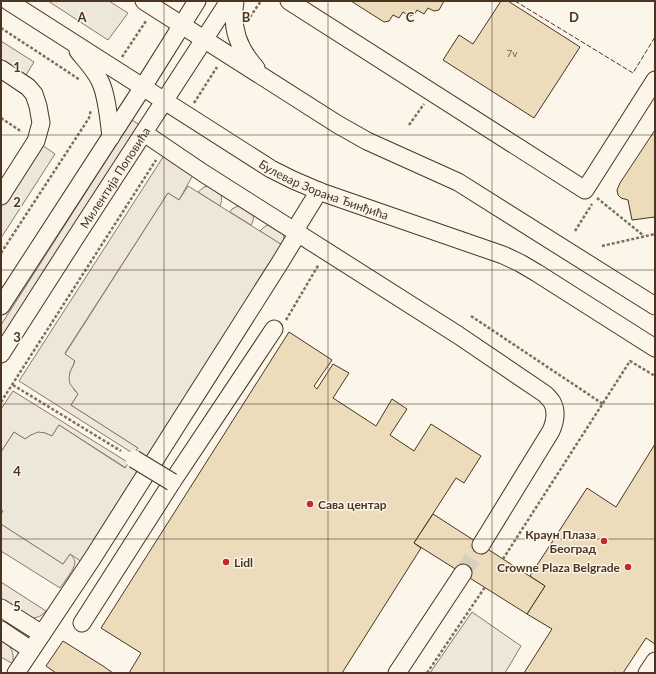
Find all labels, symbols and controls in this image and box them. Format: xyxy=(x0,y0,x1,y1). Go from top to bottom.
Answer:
text: A xyxy=(76,9,87,25)
text: B xyxy=(242,9,251,25)
text: C xyxy=(406,9,415,25)
text: D xyxy=(569,9,579,25)
house number: 7v xyxy=(507,47,518,59)
text: 1 xyxy=(13,59,21,75)
street label: Милентија Поповића xyxy=(76,124,153,231)
street label: Булевар Зорана Ђинђића xyxy=(256,156,391,222)
text: 2 xyxy=(13,194,21,210)
text: 3 xyxy=(13,329,21,345)
text: 4 xyxy=(13,463,21,479)
place label: Сава центар xyxy=(318,497,387,512)
marker: Сава центар xyxy=(305,499,315,509)
place label: Краун Плаза Београд xyxy=(525,527,596,556)
marker: Краун Плаза Београд xyxy=(599,536,609,546)
place label: Lidl xyxy=(234,555,253,570)
marker: Lidl xyxy=(221,557,231,567)
place label: Crowne Plaza Belgrade xyxy=(497,560,621,575)
marker: Crowne Plaza Belgrade xyxy=(623,562,633,572)
text: 5 xyxy=(13,598,21,614)

